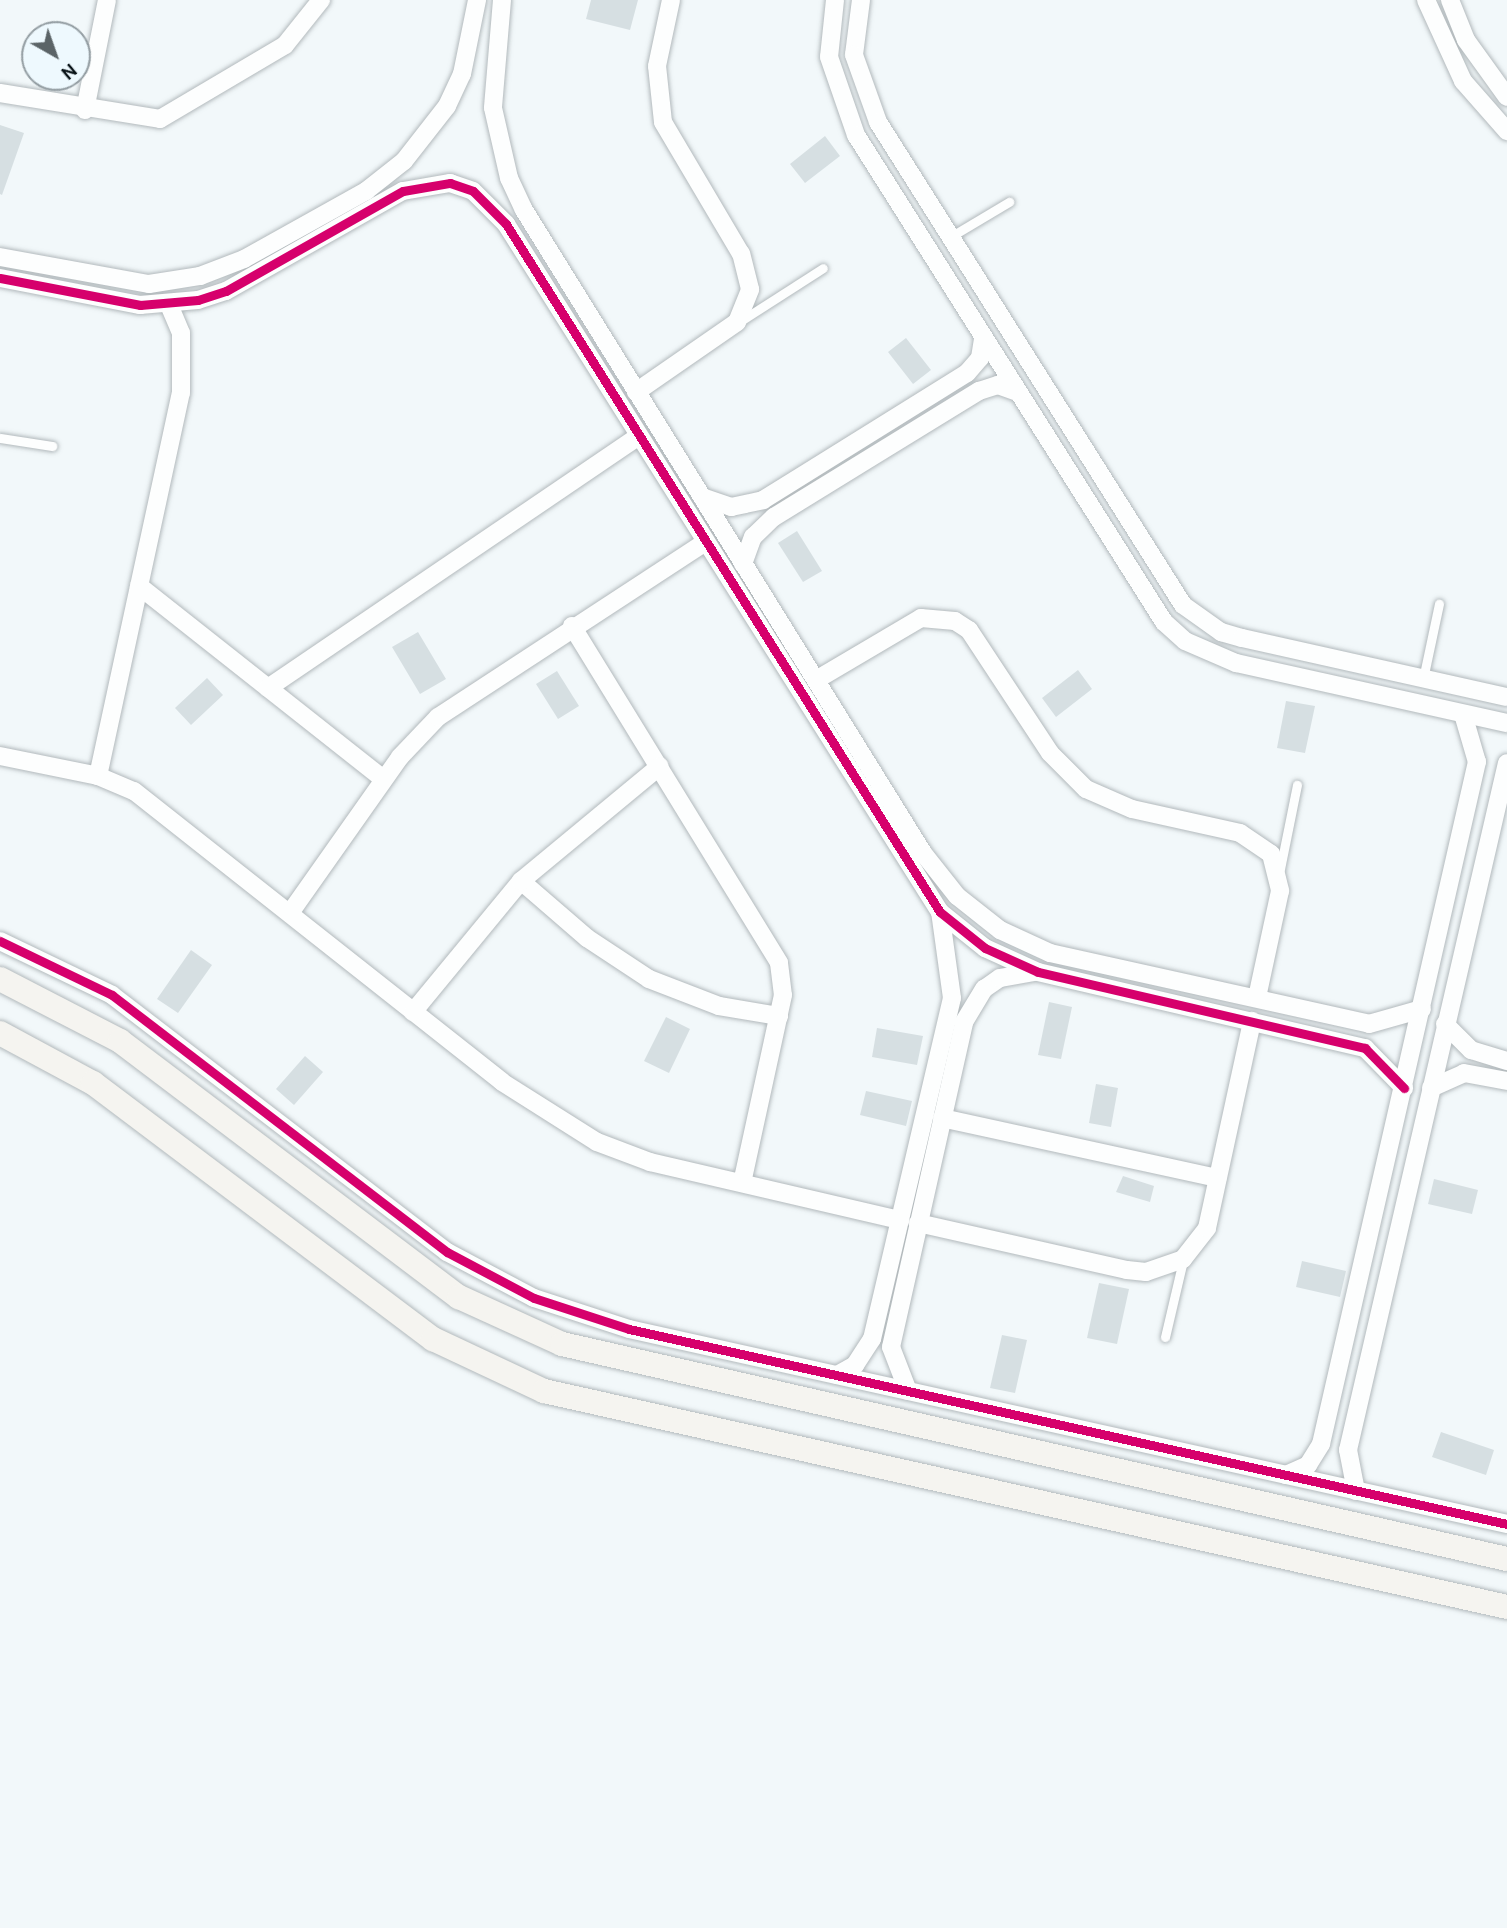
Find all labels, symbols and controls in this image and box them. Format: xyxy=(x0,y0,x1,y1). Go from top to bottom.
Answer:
north arrow xyxy=(21,21,91,91)
text: N xyxy=(55,57,81,84)

